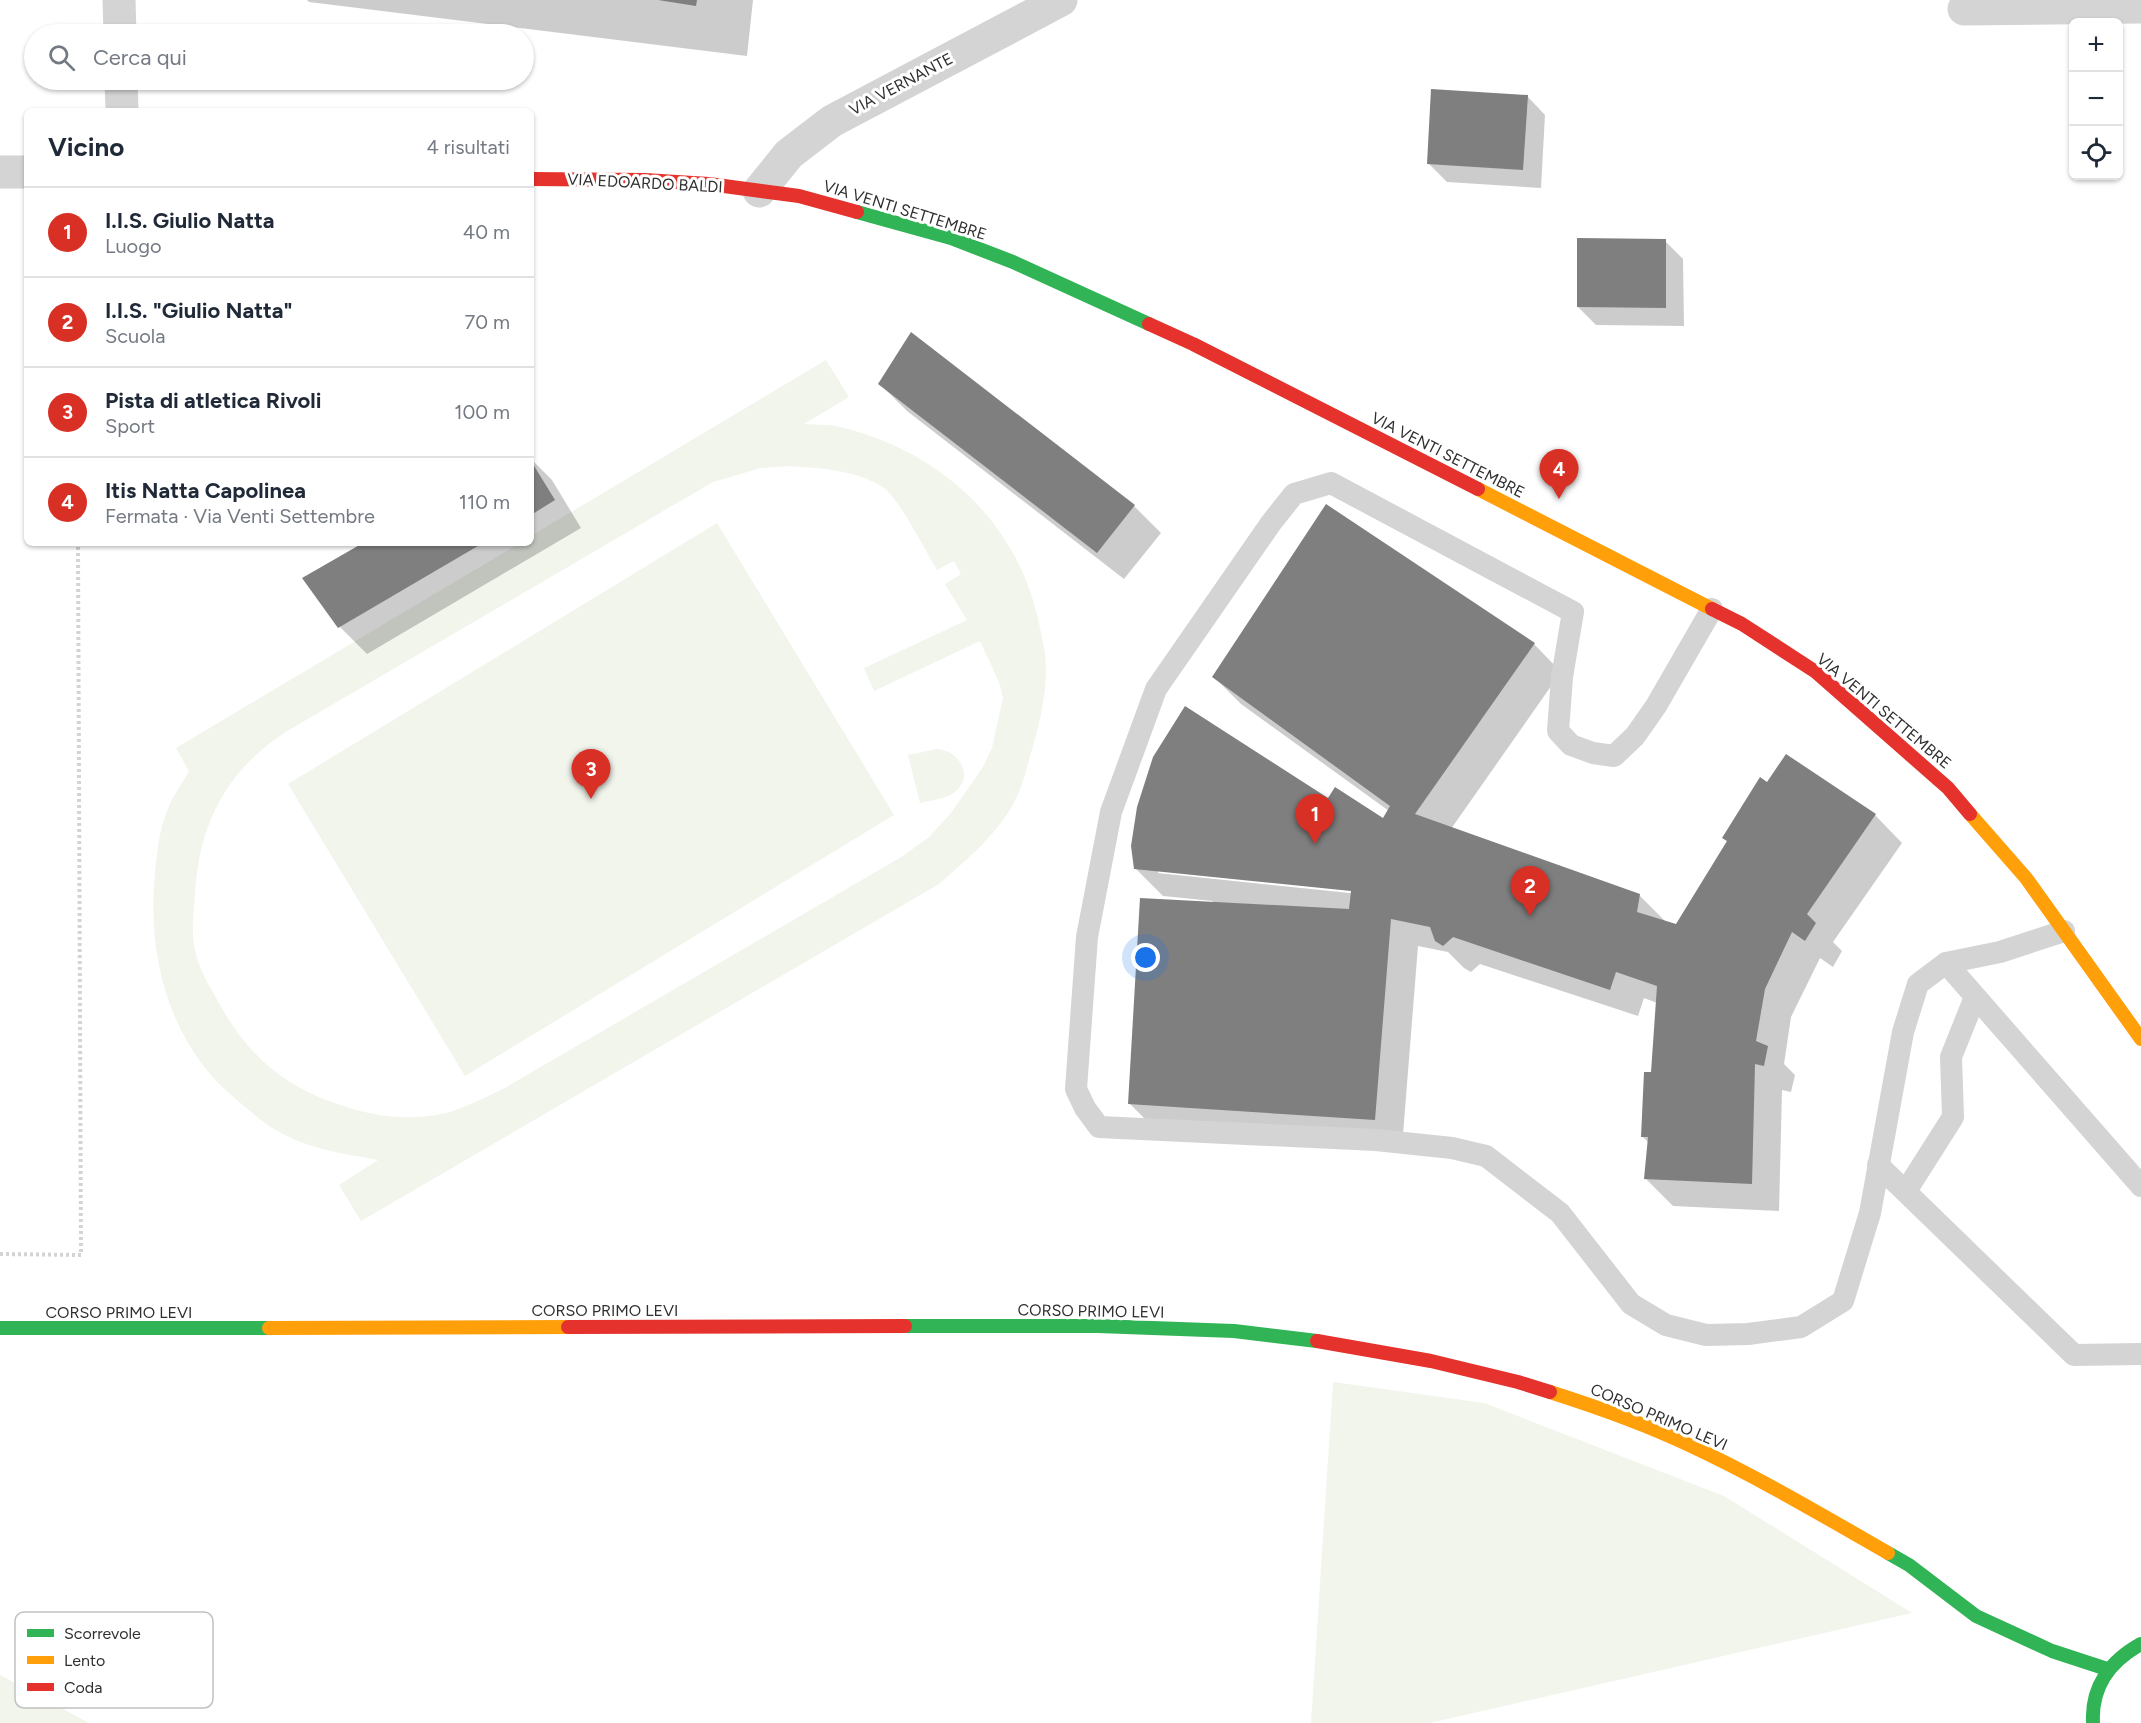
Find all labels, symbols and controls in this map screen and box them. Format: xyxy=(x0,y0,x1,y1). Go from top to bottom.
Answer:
map controls xyxy=(2069,18,2123,180)
button: + xyxy=(2069,18,2123,72)
search box xyxy=(24,24,534,90)
icon: search xyxy=(45,41,78,74)
text: Cerca qui xyxy=(93,44,187,71)
street label: VIA VERNANTE xyxy=(846,49,956,119)
button: − xyxy=(2069,72,2123,126)
button: locate xyxy=(2069,126,2123,180)
text: Vicino xyxy=(48,131,124,163)
text: 4 risultati xyxy=(426,135,510,159)
street label: VIA EDOARDO BALDI xyxy=(567,169,723,197)
street label: VIA VENTI SETTEMBRE xyxy=(821,176,989,244)
text: I.I.S. Giulio Natta xyxy=(105,207,274,234)
text: 1 xyxy=(63,220,72,244)
text: 40 m xyxy=(463,220,510,244)
text: Luogo xyxy=(105,234,162,258)
text: I.I.S. "Giulio Natta" xyxy=(105,297,293,324)
text: 2 xyxy=(62,310,73,334)
text: 70 m xyxy=(464,310,510,334)
text: Scuola xyxy=(105,324,165,348)
text: Pista di atletica Rivoli xyxy=(105,387,322,414)
text: 3 xyxy=(62,400,73,424)
text: 100 m xyxy=(454,400,510,424)
street label: VIA VENTI SETTEMBRE xyxy=(1368,408,1528,502)
text: Sport xyxy=(105,414,155,438)
pin: 4 xyxy=(1540,450,1578,499)
text: Itis Natta Capolinea xyxy=(105,477,306,504)
text: 4 xyxy=(61,490,74,514)
text: 110 m xyxy=(459,490,510,514)
text: Fermata · Via Venti Settembre xyxy=(105,504,375,528)
street label: VIA VENTI SETTEMBRE xyxy=(1813,649,1955,773)
pin: 3 xyxy=(572,750,610,799)
pin: 1 xyxy=(1296,794,1334,844)
pin: 2 xyxy=(1510,866,1550,916)
your location xyxy=(1131,943,1160,972)
street label: CORSO PRIMO LEVI xyxy=(1017,1300,1165,1322)
street label: CORSO PRIMO LEVI xyxy=(532,1301,678,1320)
street label: CORSO PRIMO LEVI xyxy=(46,1303,192,1322)
street label: CORSO PRIMO LEVI xyxy=(1588,1380,1730,1454)
legend xyxy=(15,1612,213,1708)
text: Scorrevole xyxy=(64,1624,141,1643)
text: Lento xyxy=(64,1651,105,1670)
text: Coda xyxy=(64,1678,102,1697)

